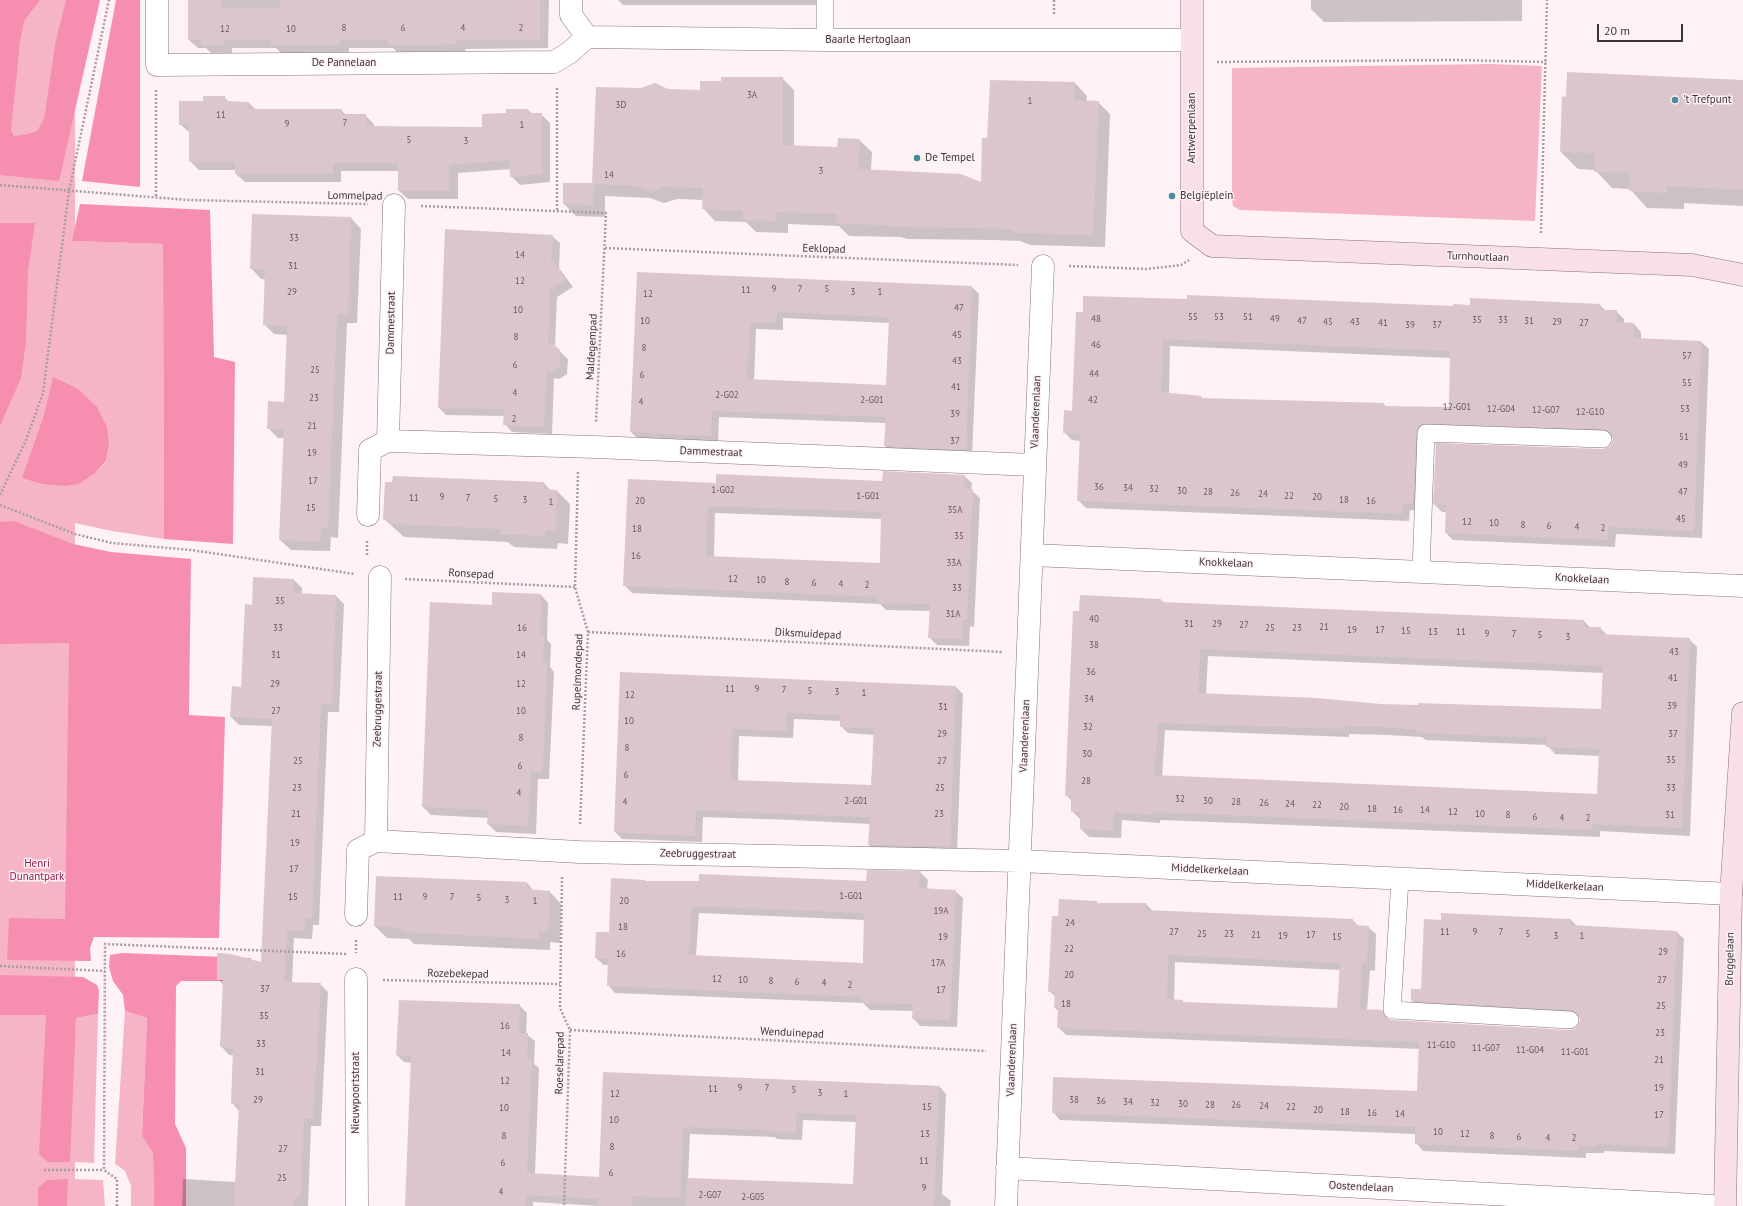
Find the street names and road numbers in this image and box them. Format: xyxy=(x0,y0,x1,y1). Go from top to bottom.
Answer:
street label: Baarle Hertoglaan xyxy=(825,33,911,47)
street label: De Pannelaan xyxy=(312,56,376,70)
street label: Antwerpenlaan xyxy=(1185,92,1199,164)
street label: Lommelpad xyxy=(327,189,383,203)
street label: Eeklopad xyxy=(802,242,846,256)
street label: Turnhoutlaan xyxy=(1447,249,1509,265)
street label: Dammestraat xyxy=(384,291,398,355)
street label: Maldegempad xyxy=(584,313,600,381)
street label: Vlaanderenlaan xyxy=(1028,375,1044,449)
street label: Dammestraat xyxy=(679,444,743,460)
street label: Knokkelaan xyxy=(1199,555,1253,571)
street label: Ronsepad xyxy=(448,566,494,582)
street label: Knokkelaan xyxy=(1554,571,1610,587)
street label: Diksmuidepad xyxy=(774,626,842,642)
street label: Rupelmondepad xyxy=(570,633,586,711)
street label: Zeebruggestraat xyxy=(371,671,385,747)
street label: Vlaanderenlaan xyxy=(1017,699,1033,773)
street label: Zeebruggestraat xyxy=(660,847,736,861)
street label: Middelkerkelaan xyxy=(1171,861,1249,879)
street label: Middelkerkelaan xyxy=(1526,877,1604,895)
street label: Bruggelaan xyxy=(1723,932,1737,986)
street label: Rozebekepad xyxy=(427,967,489,981)
street label: Vlaanderenlaan xyxy=(1004,1023,1020,1097)
street label: Wenduinepad xyxy=(760,1025,824,1041)
street label: Roeselarepad xyxy=(553,1031,567,1095)
street label: Nieuwpoortstraat xyxy=(349,1052,363,1134)
street label: Oostendelaan xyxy=(1328,1179,1394,1195)

